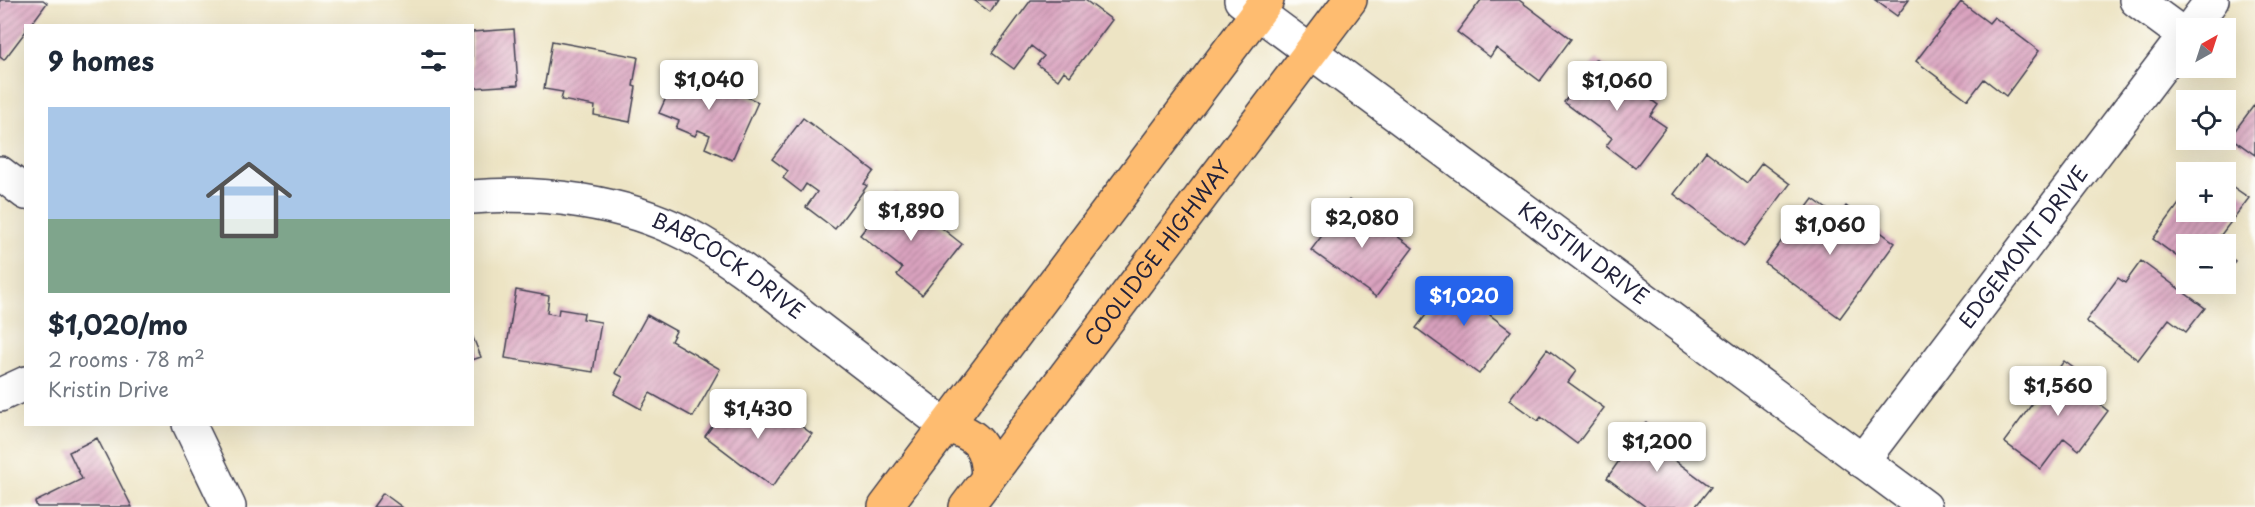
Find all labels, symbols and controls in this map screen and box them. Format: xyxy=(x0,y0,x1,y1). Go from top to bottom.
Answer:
north arrow xyxy=(2176,18,2236,78)
map controls xyxy=(2176,18,2236,294)
text: 9 homes xyxy=(48,41,154,80)
icon: filters xyxy=(417,44,450,77)
pin: $1,040 xyxy=(660,60,758,111)
pin: $1,060 xyxy=(1568,61,1666,112)
text: $1,040 xyxy=(674,64,744,94)
text: $1,060 xyxy=(1582,65,1652,95)
button: locate xyxy=(2176,90,2236,150)
icon: home xyxy=(195,146,303,254)
street label: COOLIDGE HIGHWAY xyxy=(1075,152,1238,352)
street label: EDGEMONT DRIVE xyxy=(1950,158,2095,334)
button: + xyxy=(2176,162,2236,222)
pin: $1,890 xyxy=(862,191,960,242)
street label: KRISTIN DRIVE xyxy=(1512,193,1656,311)
text: $1,890 xyxy=(878,195,944,225)
pin: $2,080 xyxy=(1313,198,1411,249)
street label: BABCOCK DRIVE xyxy=(647,202,812,326)
text: $2,080 xyxy=(1325,202,1399,232)
pin: $1,060 xyxy=(1781,205,1879,256)
text: $1,060 xyxy=(1795,209,1865,239)
button: − xyxy=(2176,234,2236,294)
pin: $1,020 xyxy=(1415,276,1513,327)
text: $1,020 xyxy=(1429,280,1499,310)
text: $1,020/mo xyxy=(48,305,187,344)
text: 2 rooms · 78 m² xyxy=(48,344,205,374)
pin: $1,560 xyxy=(2009,366,2107,417)
text: $1,560 xyxy=(2023,370,2093,400)
text: Kristin Drive xyxy=(48,374,169,404)
pin: $1,430 xyxy=(709,389,807,440)
text: $1,430 xyxy=(724,393,792,423)
pin: $1,200 xyxy=(1608,422,1706,473)
text: $1,200 xyxy=(1622,426,1692,456)

